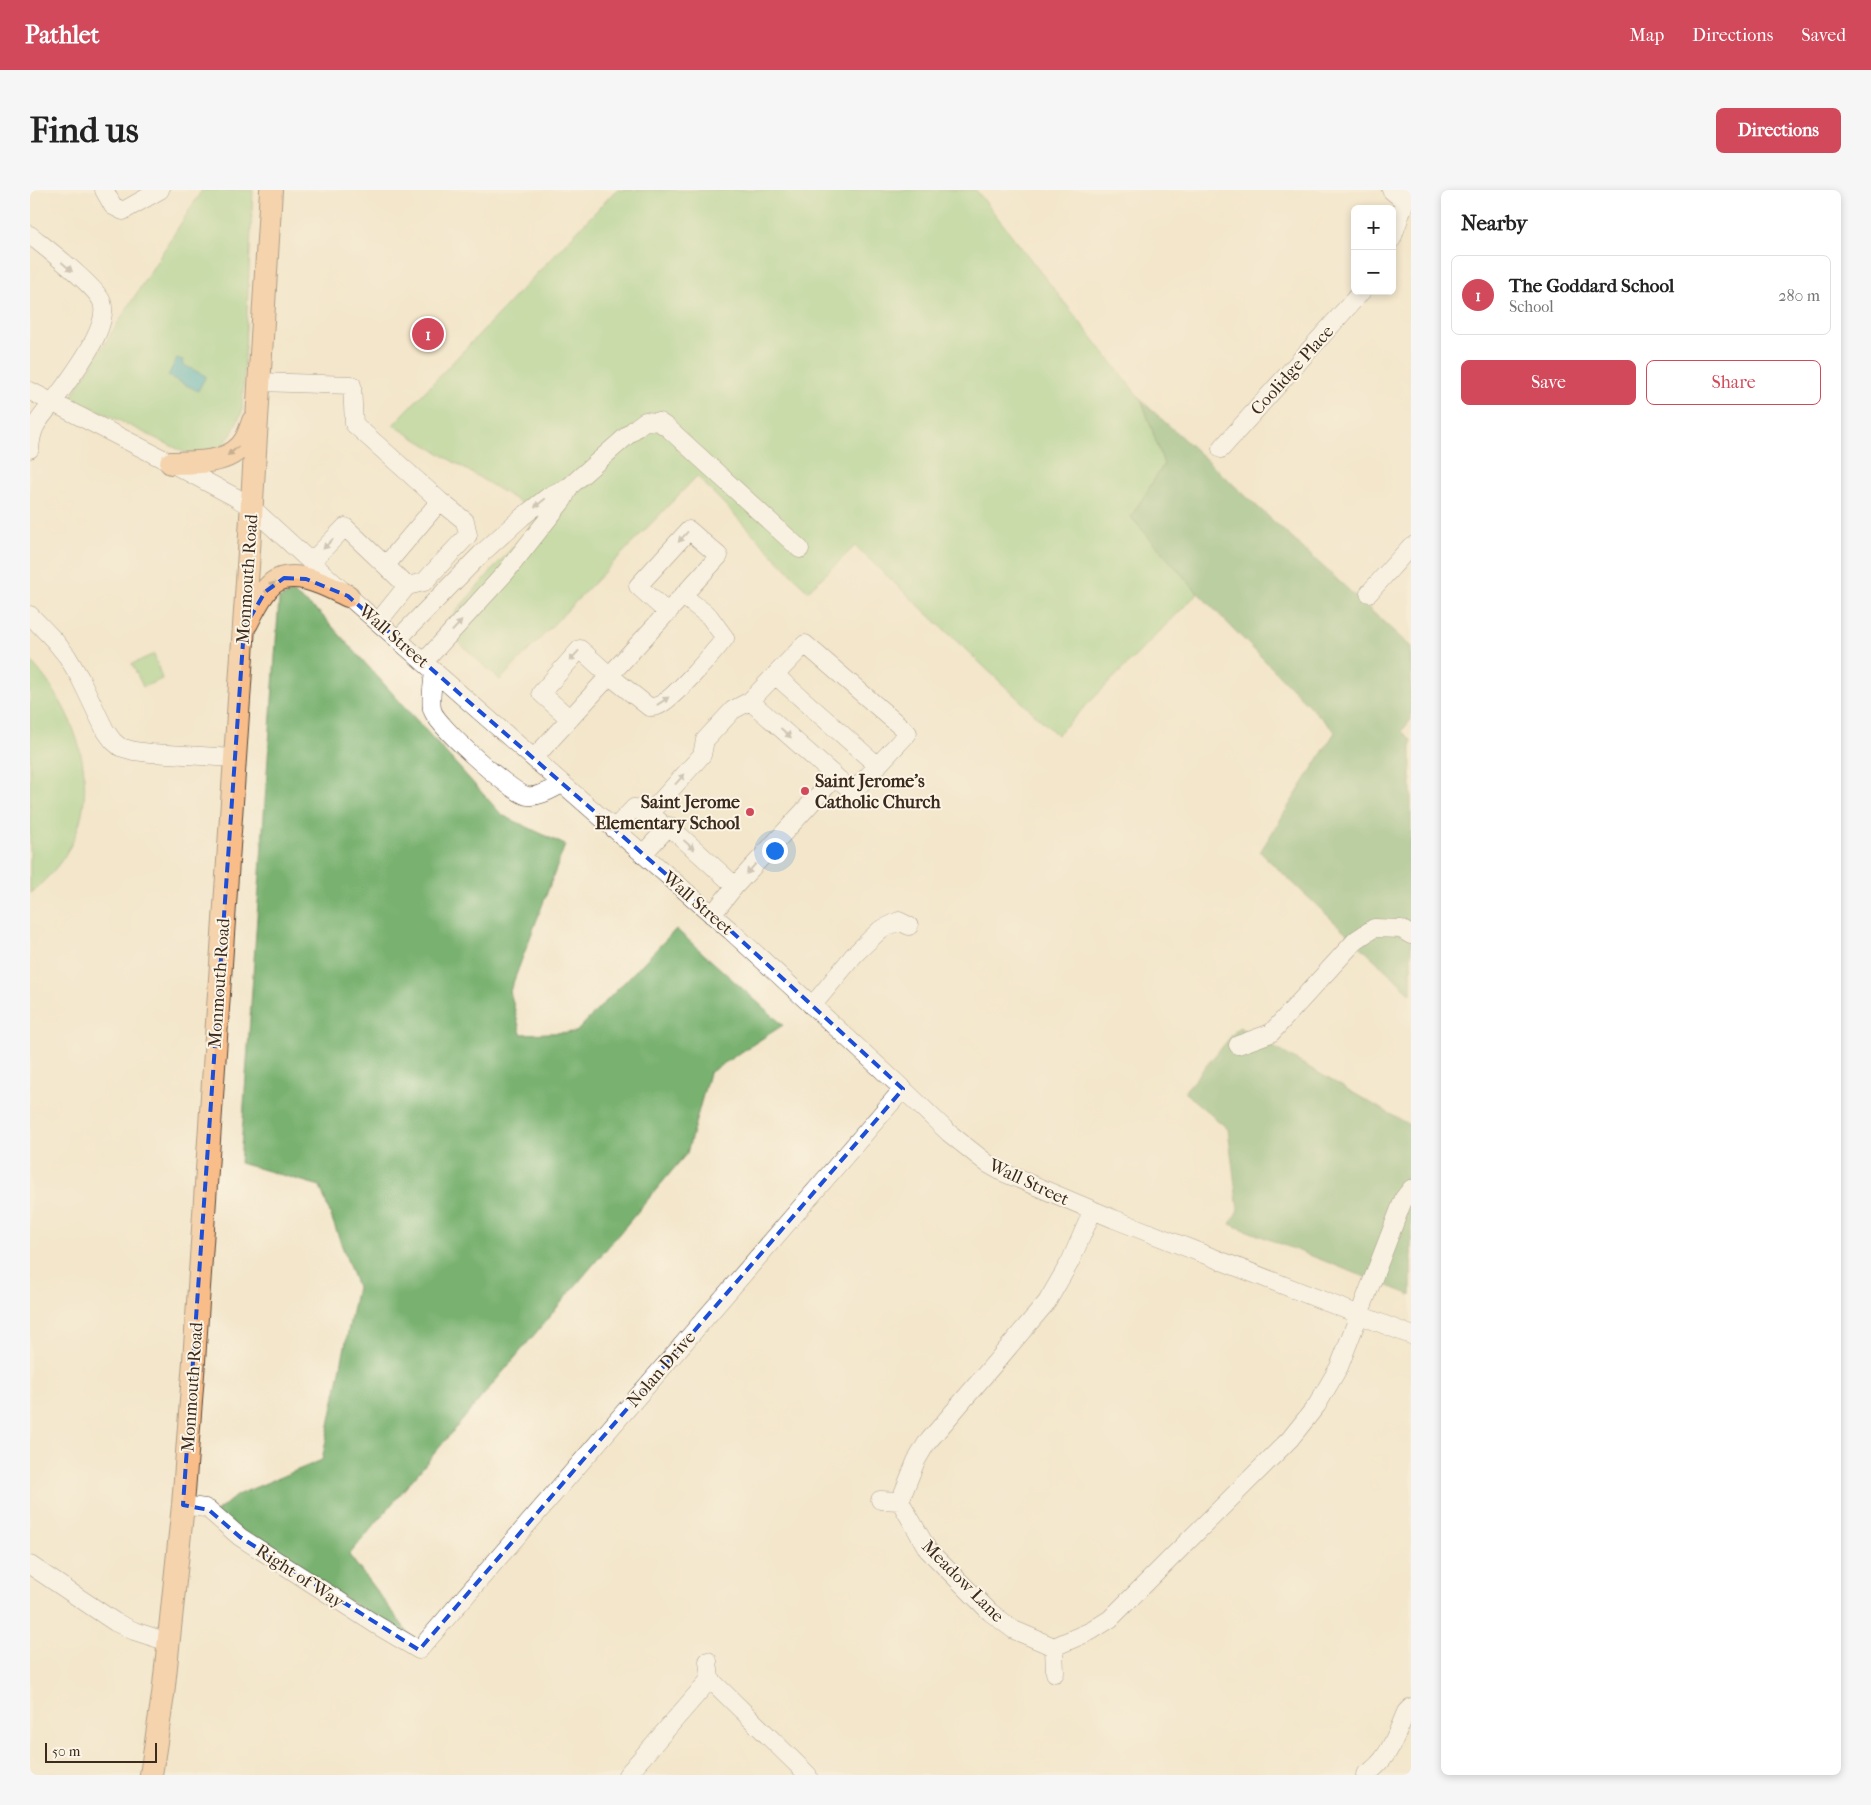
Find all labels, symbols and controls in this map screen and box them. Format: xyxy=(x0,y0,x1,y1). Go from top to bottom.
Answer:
text: Pathlet xyxy=(25,21,99,49)
text: Map xyxy=(1630,25,1664,46)
text: Directions xyxy=(1692,25,1773,46)
text: Saved xyxy=(1801,25,1846,46)
button: Directions xyxy=(1716,108,1841,153)
text: Find us xyxy=(30,110,139,151)
map controls xyxy=(1351,205,1396,295)
button: + xyxy=(1351,205,1396,250)
text: Nearby xyxy=(1461,211,1527,235)
button: − xyxy=(1351,250,1396,295)
one-way arrow xyxy=(60,261,73,272)
text: The Goddard School xyxy=(1509,275,1674,297)
text: 1 xyxy=(1475,286,1481,305)
text: 280 m xyxy=(1778,286,1820,305)
text: School xyxy=(1509,297,1554,316)
pin: 1 xyxy=(412,315,444,353)
street label: Coolidge Place xyxy=(1247,321,1338,420)
button: Save xyxy=(1461,360,1636,405)
button: Share xyxy=(1646,360,1821,405)
one-way arrow xyxy=(226,446,240,456)
one-way arrow xyxy=(534,497,547,508)
street label: Monmouth Road xyxy=(232,513,263,645)
one-way arrow xyxy=(677,530,689,542)
one-way arrow xyxy=(322,538,334,550)
one-way arrow xyxy=(264,581,276,593)
street label: Wall Street xyxy=(354,600,433,673)
one-way arrow xyxy=(451,621,463,633)
one-way arrow xyxy=(568,650,580,662)
one-way arrow xyxy=(656,697,670,706)
one-way arrow xyxy=(780,728,793,739)
place label: Saint Jerome's Catholic Church xyxy=(815,771,941,813)
one-way arrow xyxy=(675,773,686,786)
marker: Saint Jerome's Catholic Church xyxy=(799,785,811,797)
place label: Saint Jerome Elementary School xyxy=(595,792,741,834)
marker: Saint Jerome Elementary School xyxy=(744,806,756,818)
your location xyxy=(762,838,788,864)
one-way arrow xyxy=(683,839,695,851)
one-way arrow xyxy=(745,863,757,875)
street label: Wall Street xyxy=(658,867,737,940)
street label: Monmouth Road xyxy=(204,917,235,1049)
street label: Wall Street xyxy=(984,1154,1073,1210)
street label: Monmouth Road xyxy=(177,1321,208,1453)
street label: Nolan Drive xyxy=(623,1327,700,1412)
street label: Meadow Lane xyxy=(917,1536,1008,1627)
street label: Right of Way xyxy=(252,1540,349,1613)
scale bar xyxy=(45,1740,158,1763)
text: 50 m xyxy=(52,1743,80,1760)

